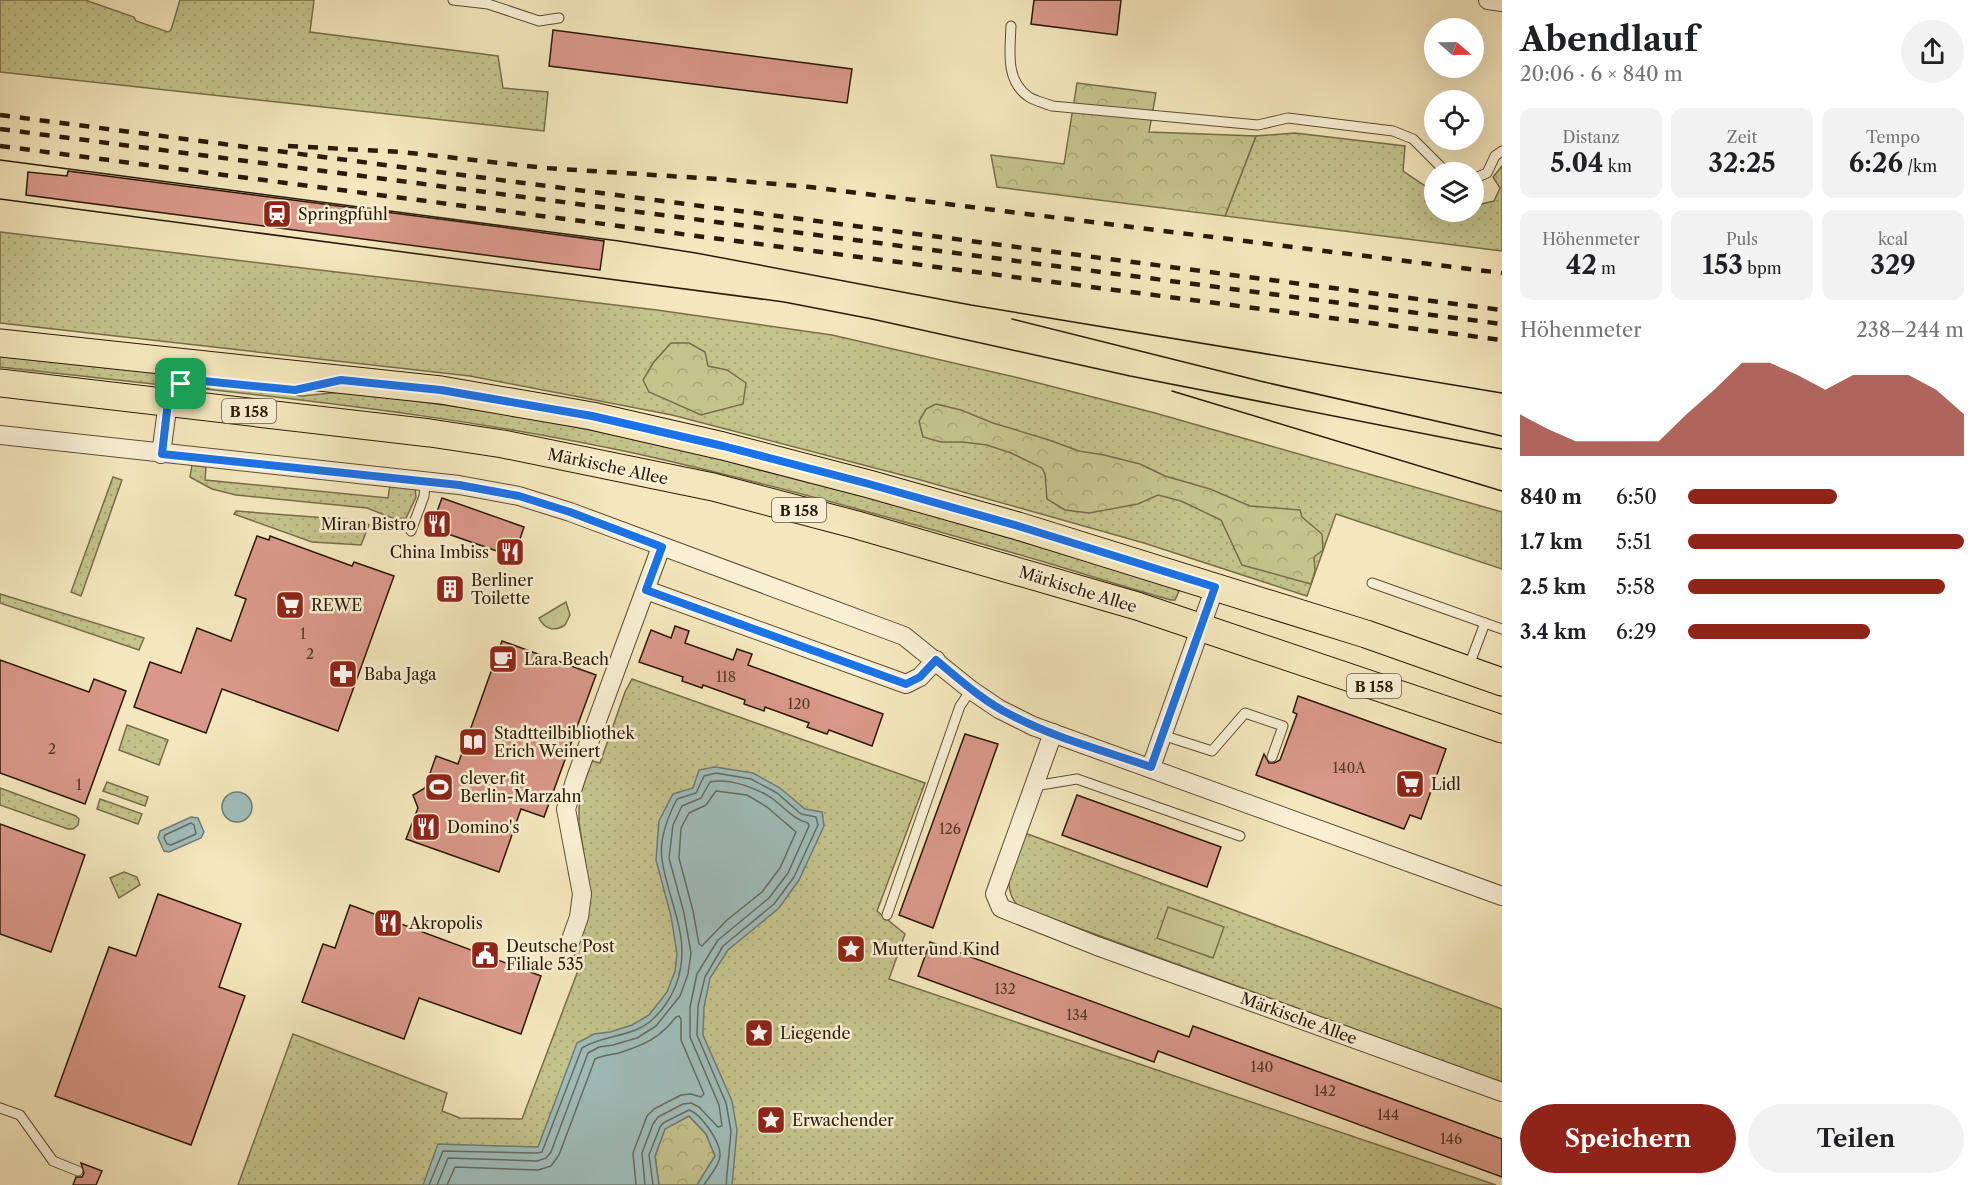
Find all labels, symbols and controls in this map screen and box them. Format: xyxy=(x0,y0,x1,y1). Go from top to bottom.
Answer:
north arrow xyxy=(1424,18,1484,78)
map controls xyxy=(1424,18,1484,222)
text: Abendlauf xyxy=(1520,19,1698,60)
button: share xyxy=(1901,20,1964,83)
text: 20:06 · 6 × 840 m xyxy=(1520,62,1683,86)
button: locate xyxy=(1424,90,1484,150)
text: Distanz xyxy=(1562,127,1620,147)
text: Zeit xyxy=(1727,127,1757,147)
text: Tempo xyxy=(1866,127,1920,147)
text: 5.04 xyxy=(1550,147,1603,179)
text: 32:25 xyxy=(1708,147,1776,179)
text: 6:26 xyxy=(1849,147,1903,179)
text: km xyxy=(1603,156,1632,176)
text: /km xyxy=(1903,156,1937,176)
button: layers xyxy=(1424,162,1484,222)
station icon: Springpfuhl xyxy=(261,198,293,230)
place label: Springpfuhl xyxy=(298,204,388,224)
text: Höhenmeter xyxy=(1542,229,1640,249)
text: Puls xyxy=(1726,229,1758,249)
text: kcal xyxy=(1878,229,1908,249)
text: 42 xyxy=(1566,249,1597,281)
text: 153 xyxy=(1702,249,1743,281)
text: 329 xyxy=(1870,249,1916,281)
text: m xyxy=(1597,258,1616,278)
text: bpm xyxy=(1743,258,1782,278)
text: Höhenmeter xyxy=(1520,318,1642,342)
text: 238–244 m xyxy=(1856,318,1964,342)
pin xyxy=(155,358,206,409)
icon: arrive xyxy=(164,367,197,400)
road number: B 158 xyxy=(222,399,276,423)
street label: Märkische Allee xyxy=(546,443,670,489)
text: 840 m xyxy=(1520,485,1582,509)
text: 6:50 xyxy=(1616,485,1657,509)
road number: B 158 xyxy=(772,498,826,522)
restaurant icon: Miran Bistro xyxy=(421,508,453,540)
place label: Miran Bistro xyxy=(321,514,416,534)
text: 1.7 km xyxy=(1520,530,1583,554)
text: 5:51 xyxy=(1616,530,1652,554)
restaurant icon: China Imbiss xyxy=(494,536,526,568)
place label: China Imbiss xyxy=(390,542,489,562)
street label: Märkische Allee xyxy=(1016,562,1140,616)
place label: Berliner Toilette xyxy=(471,570,533,608)
building icon: Berliner Toilette xyxy=(434,573,466,605)
text: 2.5 km xyxy=(1520,575,1587,599)
text: 5:58 xyxy=(1616,575,1655,599)
supermarket icon: REWE xyxy=(274,589,306,621)
place label: REWE xyxy=(311,595,362,615)
text: 3.4 km xyxy=(1520,620,1587,644)
text: 6:29 xyxy=(1616,620,1657,644)
house number: 1 xyxy=(300,625,306,643)
cafe icon: Lara Beach xyxy=(487,643,519,675)
house number: 2 xyxy=(306,645,314,663)
place label: Lara Beach xyxy=(524,649,609,669)
pharmacy icon: Baba Jaga xyxy=(327,658,359,690)
place label: Baba Jaga xyxy=(364,664,437,684)
house number: 118 xyxy=(716,668,736,686)
road number: B 158 xyxy=(1347,674,1401,698)
house number: 120 xyxy=(788,695,811,713)
place label: Stadtteilbibliothek Erich Weinert xyxy=(494,723,636,761)
library icon: Stadtteilbibliothek Erich Weinert xyxy=(457,726,489,758)
house number: 2 xyxy=(48,740,56,758)
house number: 140A xyxy=(1332,759,1366,777)
place label: clever fit Berlin-Marzahn xyxy=(460,768,582,806)
supermarket icon: Lidl xyxy=(1394,768,1426,800)
sports icon: clever fit Berlin-Marzahn xyxy=(423,771,455,803)
place label: Lidl xyxy=(1431,774,1461,794)
house number: 1 xyxy=(76,776,82,794)
restaurant icon: Domino's xyxy=(410,811,442,843)
place label: Domino's xyxy=(447,817,519,837)
house number: 126 xyxy=(939,820,961,838)
restaurant icon: Akropolis xyxy=(372,907,404,939)
place label: Akropolis xyxy=(408,913,483,933)
place icon: Mutter und Kind xyxy=(835,933,867,965)
place label: Deutsche Post Filiale 535 xyxy=(506,936,615,974)
public building icon: Deutsche Post Filiale 535 xyxy=(469,939,501,971)
place label: Mutter und Kind xyxy=(872,939,1000,959)
house number: 132 xyxy=(994,980,1016,998)
street label: Märkische Allee xyxy=(1238,988,1360,1048)
house number: 134 xyxy=(1066,1006,1088,1024)
place icon: Liegende xyxy=(743,1017,775,1049)
place label: Liegende xyxy=(780,1023,850,1043)
house number: 140 xyxy=(1251,1058,1274,1076)
house number: 142 xyxy=(1314,1082,1336,1100)
place icon: Erwachender xyxy=(755,1104,787,1136)
button: Speichern xyxy=(1520,1104,1736,1173)
button: Teilen xyxy=(1748,1104,1964,1173)
house number: 144 xyxy=(1377,1106,1399,1124)
place label: Erwachender xyxy=(792,1110,894,1130)
house number: 146 xyxy=(1440,1130,1462,1148)

